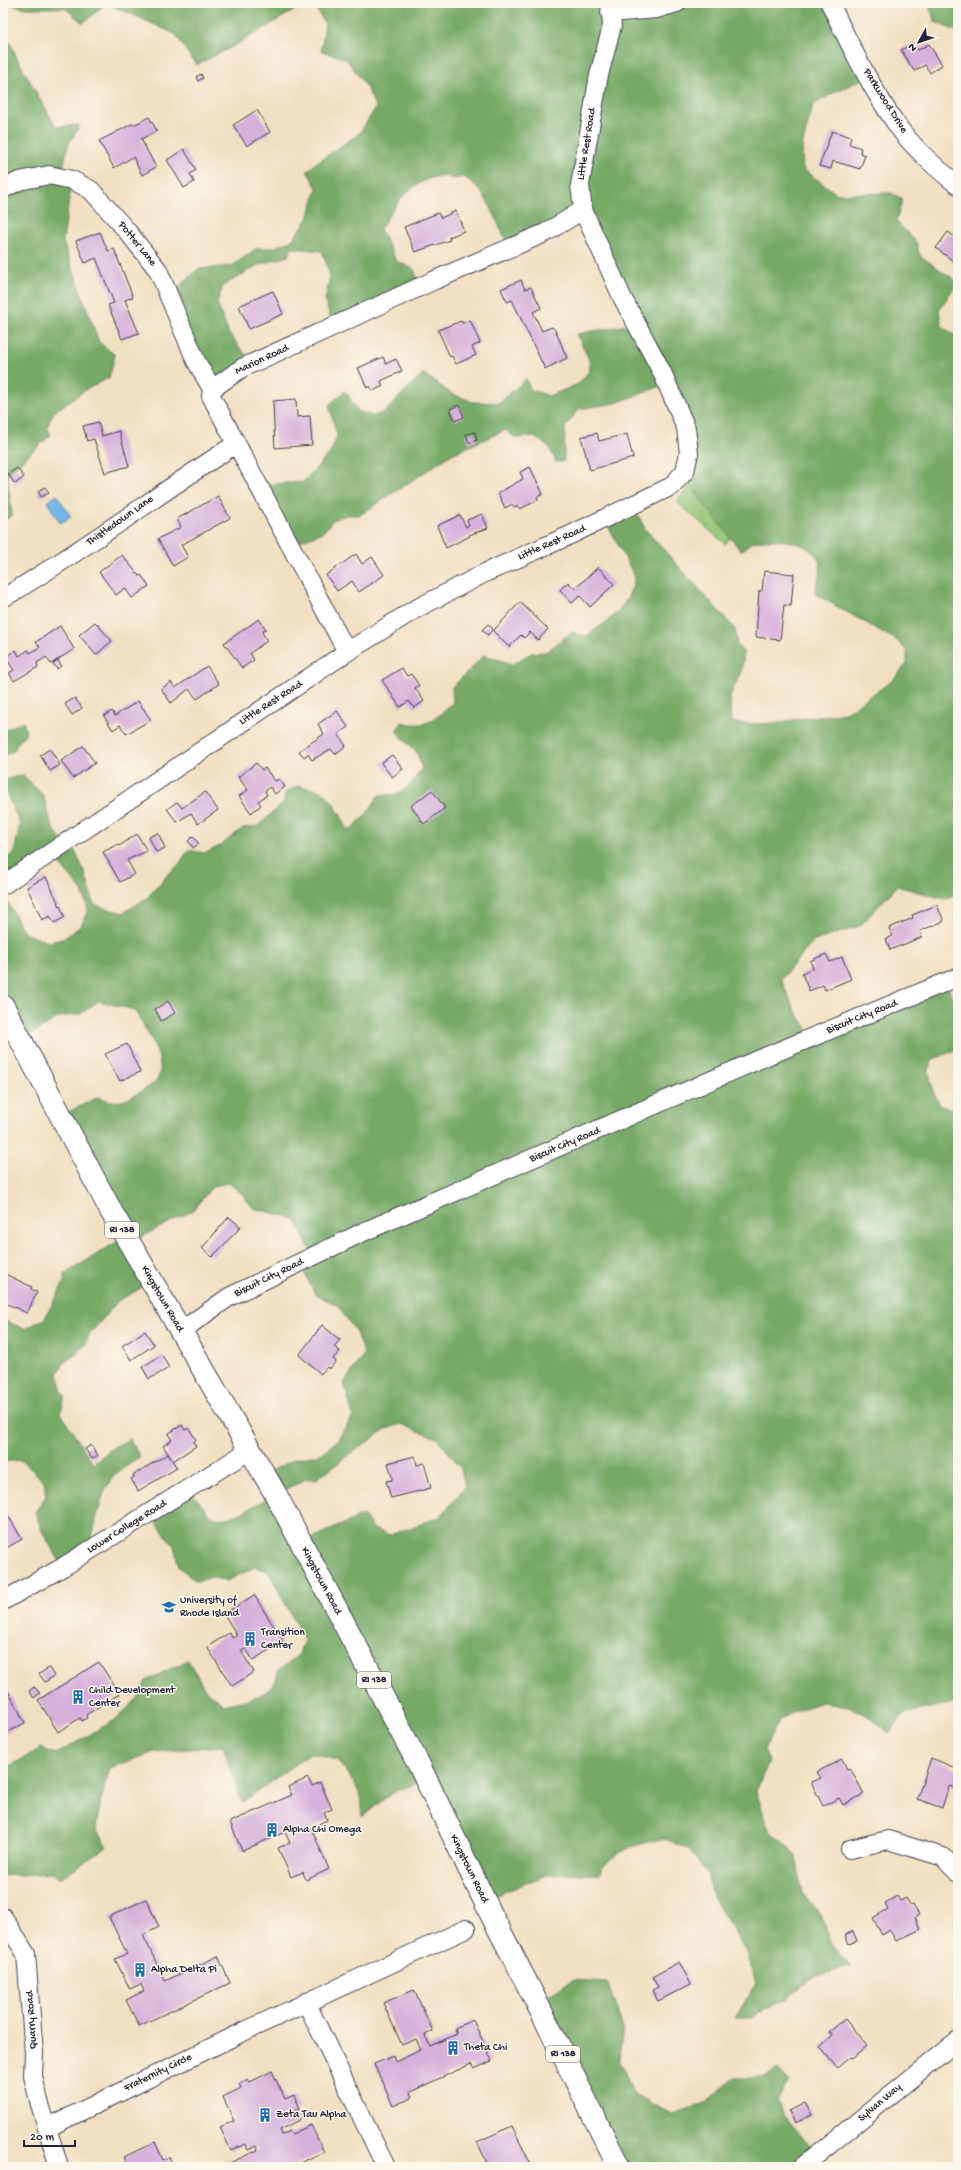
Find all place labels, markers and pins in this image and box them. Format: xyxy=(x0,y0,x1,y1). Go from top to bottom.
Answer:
place label: University of Rhode Island xyxy=(180,1594,241,1620)
school or university icon: University of Rhode Island xyxy=(161,1599,177,1615)
place label: Transition Center xyxy=(260,1627,305,1652)
building icon: Transition Center xyxy=(242,1631,258,1647)
place label: Child Development Center xyxy=(89,1685,176,1710)
building icon: Child Development Center xyxy=(70,1689,86,1705)
building icon: Alpha Chi Omega xyxy=(264,1822,280,1838)
place label: Alpha Chi Omega xyxy=(283,1824,362,1836)
building icon: Alpha Delta Pi xyxy=(132,1962,148,1978)
place label: Alpha Delta Pi xyxy=(151,1964,217,1976)
building icon: Theta Chi xyxy=(445,2040,461,2056)
place label: Theta Chi xyxy=(463,2042,507,2054)
building icon: Zeta Tau Alpha xyxy=(257,2107,273,2123)
place label: Zeta Tau Alpha xyxy=(276,2109,347,2121)

